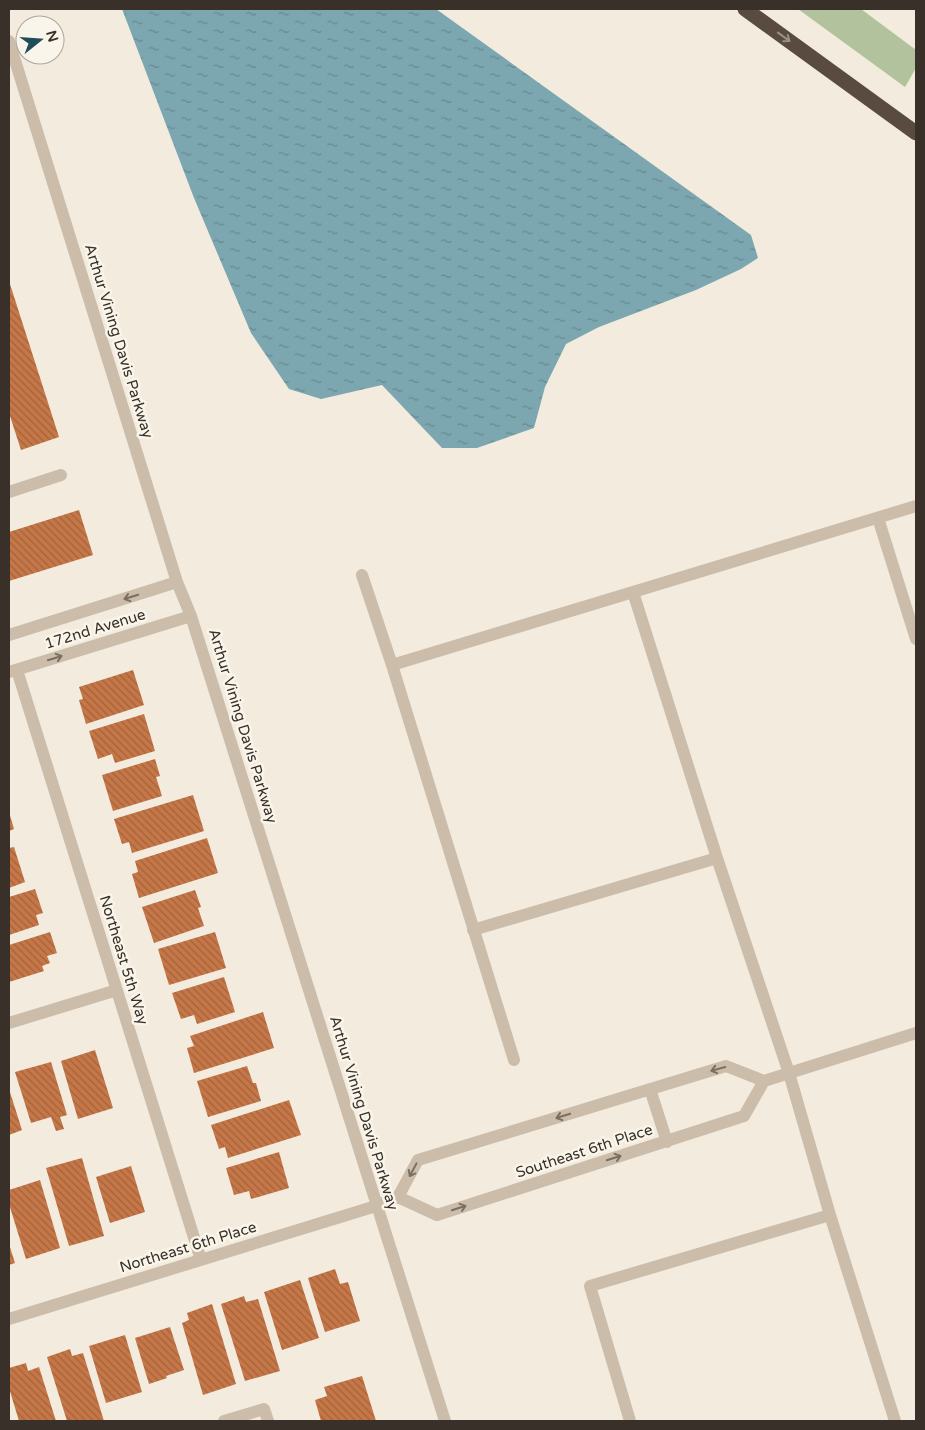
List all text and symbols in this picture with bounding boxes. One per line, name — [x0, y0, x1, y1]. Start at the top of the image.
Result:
north arrow — [15, 15, 65, 65]
text: N — [42, 28, 62, 44]
one-way arrow — [777, 32, 791, 42]
street label: Arthur Vining Davis Parkway — [81, 242, 157, 440]
one-way arrow — [123, 592, 139, 602]
street label: 172nd Avenue — [42, 605, 148, 653]
street label: Arthur Vining Davis Parkway — [205, 627, 281, 825]
one-way arrow — [47, 653, 63, 662]
street label: Northeast 5th Way — [96, 893, 152, 1027]
street label: Arthur Vining Davis Parkway — [326, 1014, 402, 1212]
one-way arrow — [711, 1065, 727, 1074]
one-way arrow — [555, 1111, 571, 1121]
street label: Southeast 6th Place — [513, 1120, 655, 1182]
one-way arrow — [606, 1153, 622, 1163]
one-way arrow — [408, 1162, 417, 1177]
one-way arrow — [451, 1202, 467, 1212]
street label: Northeast 6th Place — [117, 1218, 259, 1276]

